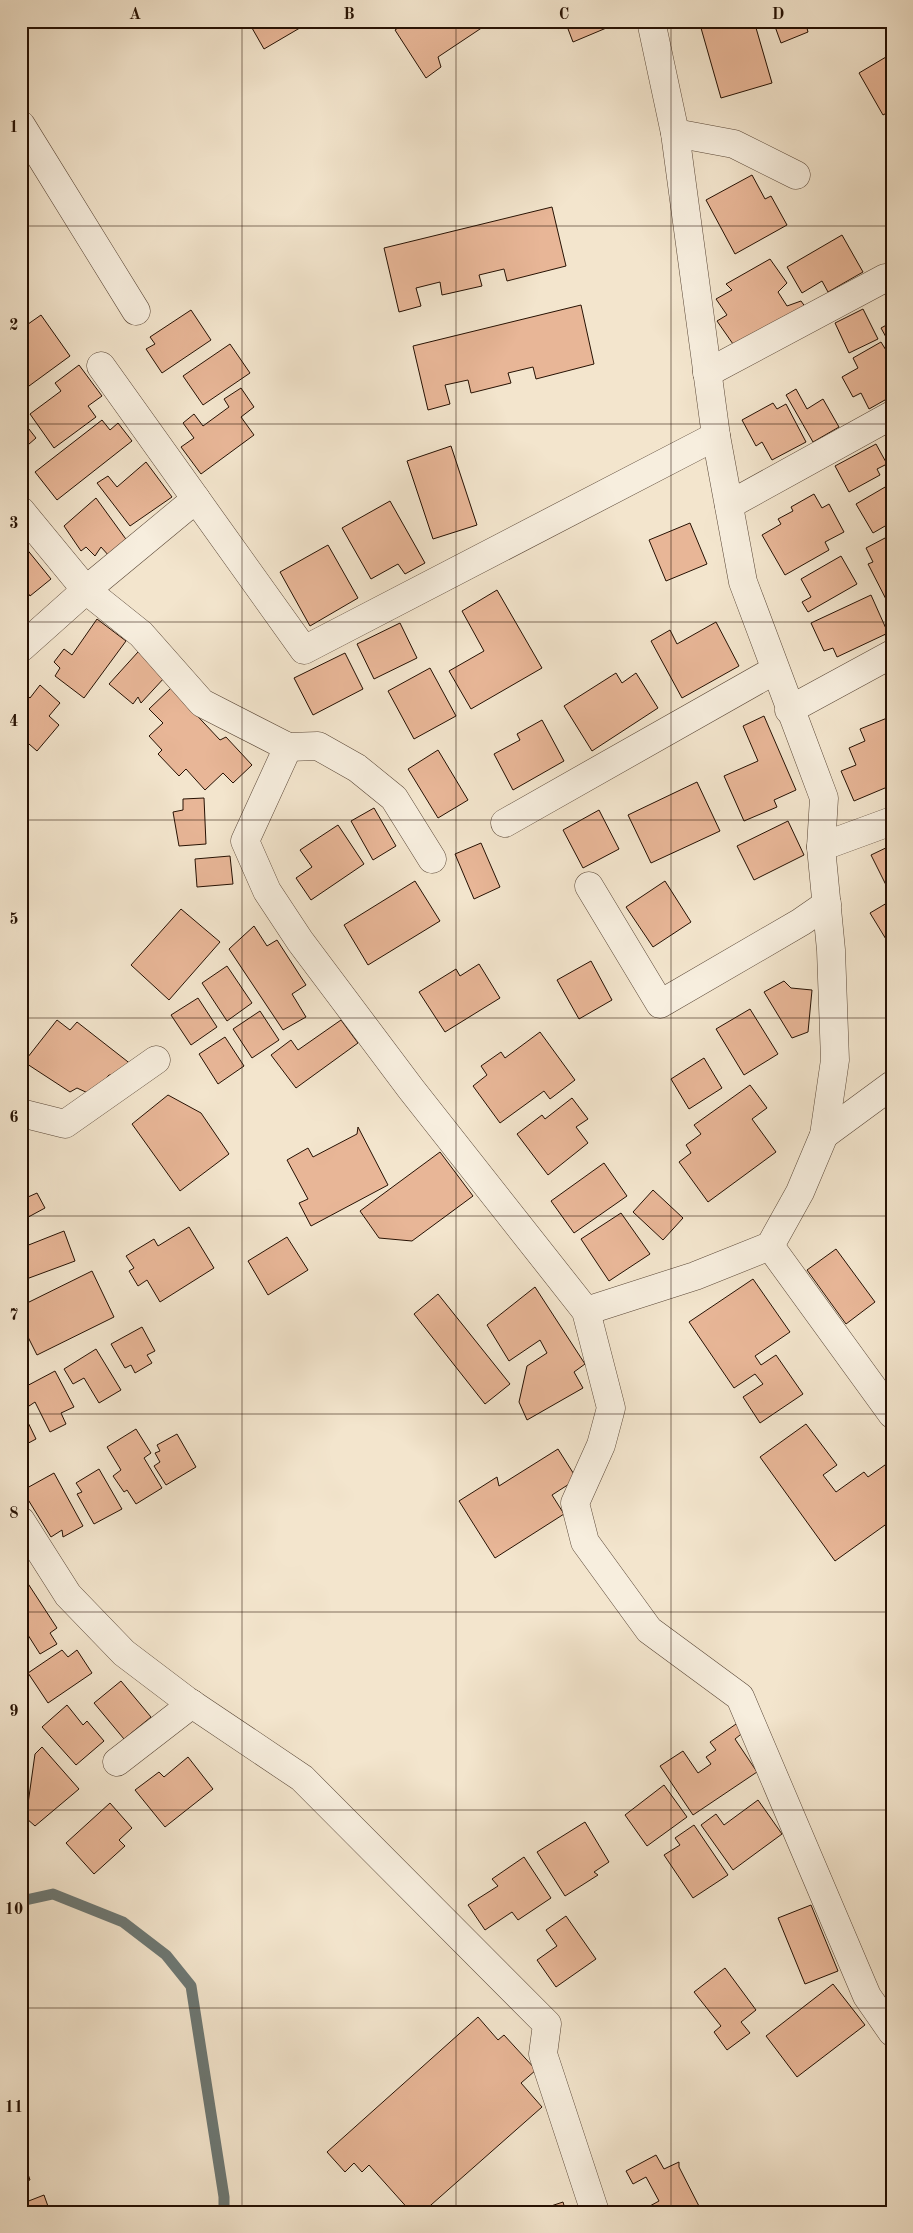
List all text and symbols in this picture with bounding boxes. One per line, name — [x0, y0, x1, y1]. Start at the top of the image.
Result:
text: A — [129, 7, 141, 23]
text: B — [343, 7, 355, 23]
text: C — [559, 7, 569, 23]
text: D — [772, 7, 784, 23]
text: 1 — [9, 120, 19, 136]
text: 2 — [9, 318, 19, 334]
text: 3 — [9, 516, 19, 532]
text: 4 — [9, 714, 19, 730]
text: 5 — [9, 912, 19, 928]
text: 6 — [9, 1110, 19, 1126]
text: 7 — [9, 1308, 19, 1324]
text: 8 — [9, 1506, 19, 1522]
text: 9 — [9, 1704, 19, 1720]
text: 10 — [5, 1902, 23, 1918]
text: 11 — [5, 2100, 23, 2116]

